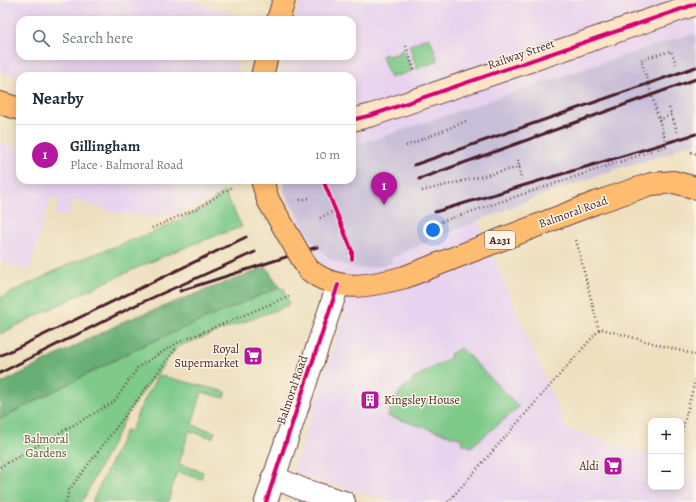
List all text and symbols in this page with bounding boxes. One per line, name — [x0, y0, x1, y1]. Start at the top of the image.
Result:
search box — [16, 16, 356, 60]
icon: search — [30, 27, 52, 49]
text: Search here — [62, 28, 133, 48]
street label: Railway Street — [485, 35, 557, 73]
text: Nearby — [32, 87, 83, 110]
text: Gillingham — [70, 136, 140, 156]
text: 1 — [43, 146, 47, 163]
text: 10 m — [315, 146, 340, 163]
text: Place · Balmoral Road — [70, 156, 183, 173]
pin: 1 — [371, 172, 397, 205]
street label: Balmoral Road — [536, 192, 610, 232]
your location — [423, 220, 443, 240]
road number: A231 — [485, 231, 515, 249]
place label: Royal Supermarket — [175, 341, 239, 371]
supermarket icon: Royal Supermarket — [242, 345, 264, 367]
street label: Balmoral Road — [273, 353, 311, 427]
building icon: Kingsley House — [359, 389, 381, 411]
place label: Kingsley House — [384, 392, 460, 408]
map controls — [648, 418, 684, 490]
button: + — [648, 418, 684, 454]
park label: Balmoral Gardens — [24, 431, 68, 461]
button: − — [648, 454, 684, 490]
supermarket icon: Aldi — [602, 455, 624, 477]
place label: Aldi — [578, 458, 599, 474]

